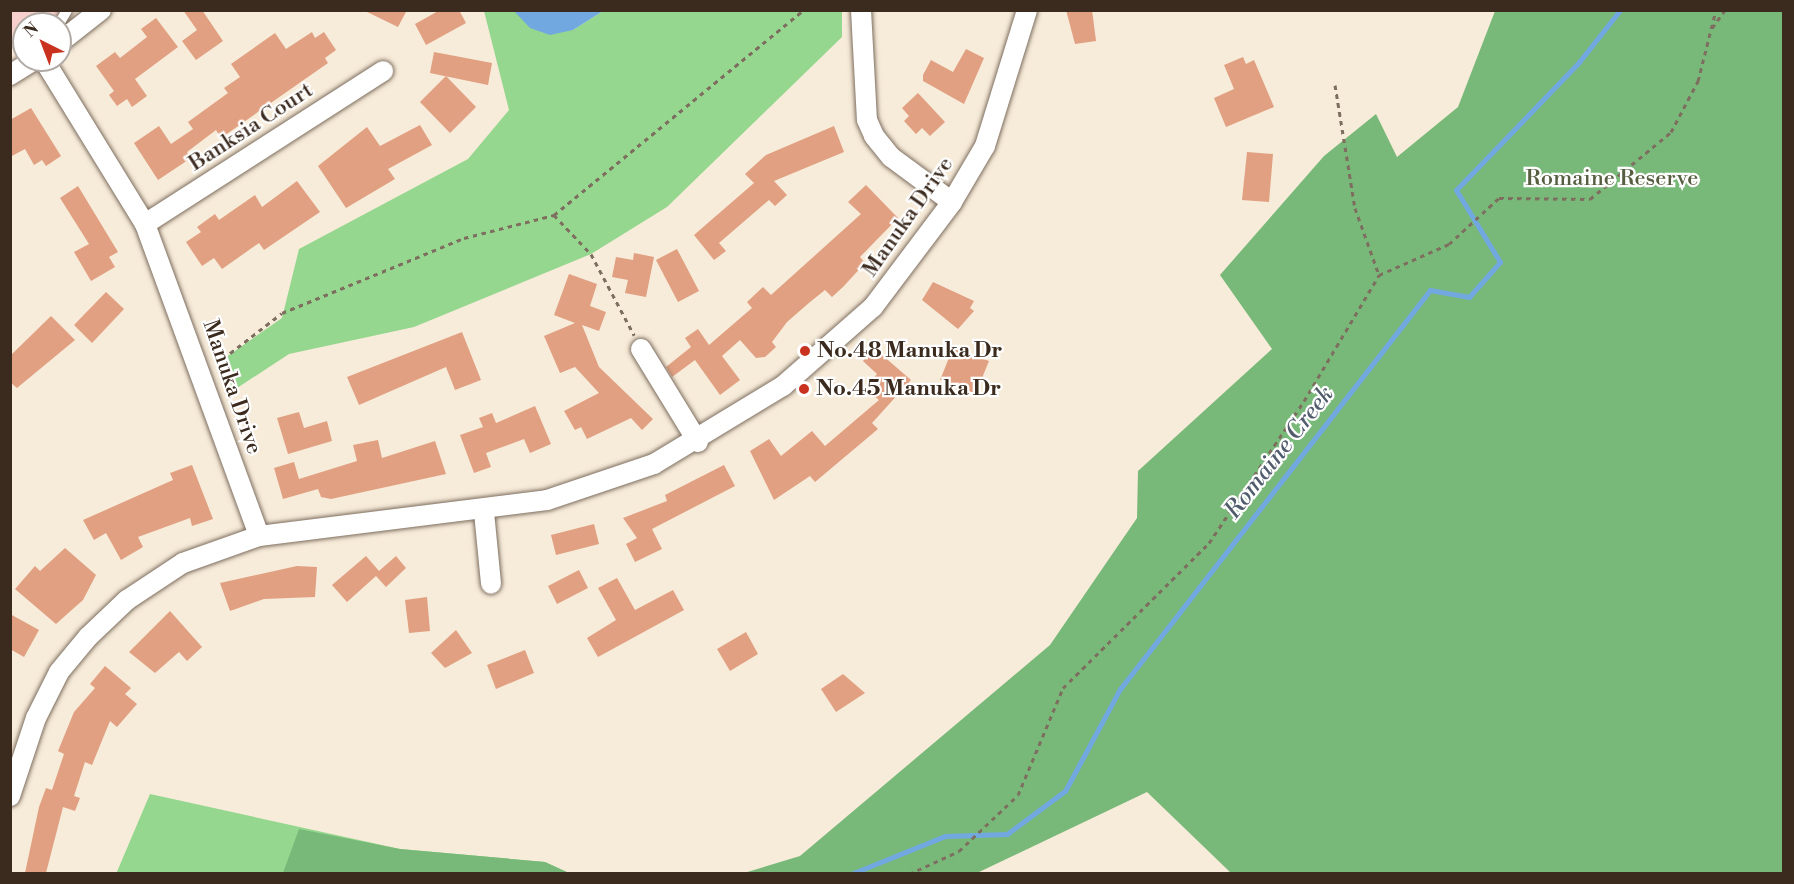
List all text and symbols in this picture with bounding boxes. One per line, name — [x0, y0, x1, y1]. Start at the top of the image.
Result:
north arrow — [12, 12, 72, 72]
text: N — [20, 18, 43, 42]
street label: Banksia Court — [184, 77, 318, 177]
street label: Manuka Drive — [857, 152, 959, 282]
park label: Romaine Reserve — [1526, 166, 1698, 192]
street label: Manuka Drive — [197, 316, 267, 458]
place label: No.48 Manuka Dr — [817, 338, 1002, 364]
marker: No.48 Manuka Dr — [798, 344, 812, 358]
place label: No.45 Manuka Dr — [816, 376, 1001, 402]
water label: Romaine Creek — [1219, 381, 1341, 525]
marker: No.45 Manuka Dr — [797, 382, 811, 396]

